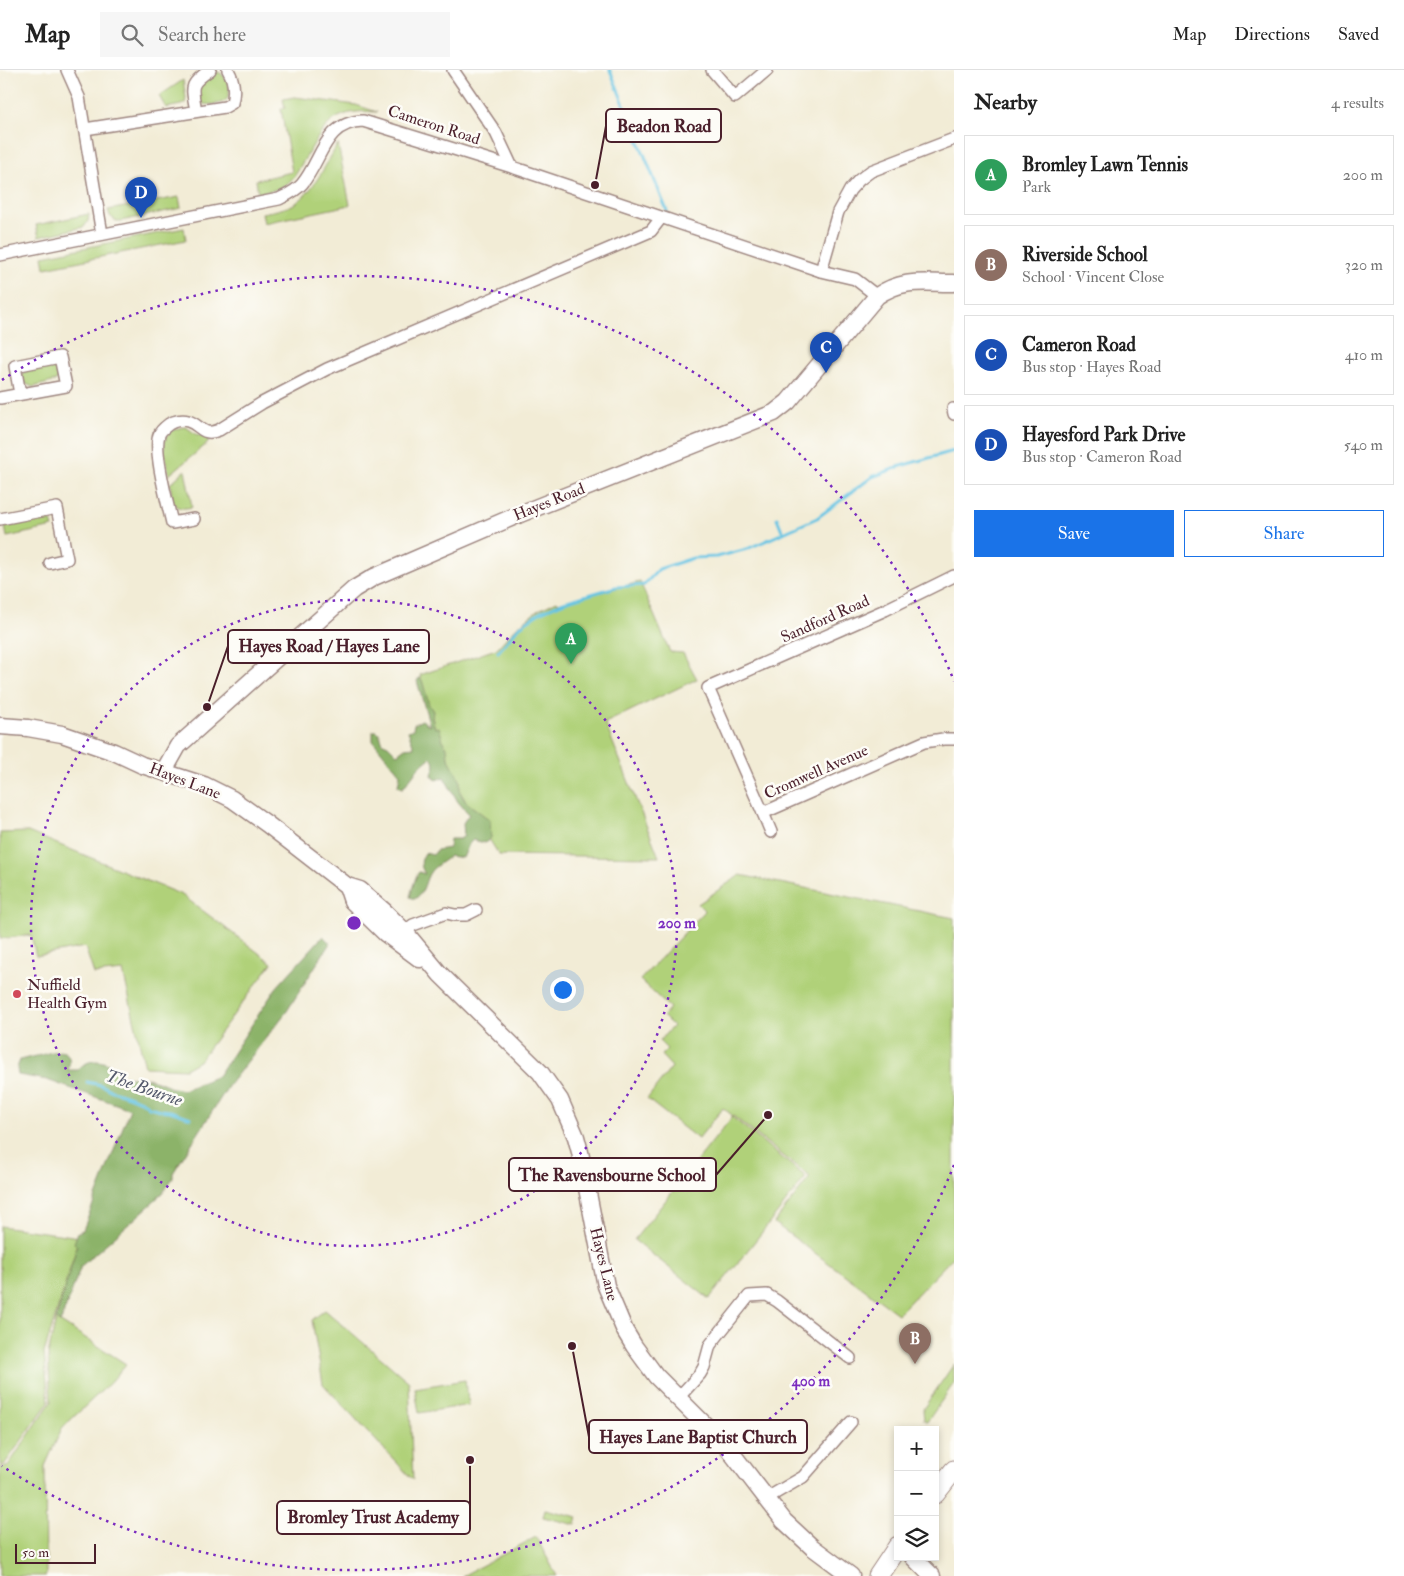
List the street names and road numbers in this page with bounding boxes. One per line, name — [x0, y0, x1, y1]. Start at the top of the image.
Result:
street label: Cameron Road — [385, 101, 483, 149]
street label: Hayes Road — [510, 479, 588, 525]
street label: Sandford Road — [778, 591, 873, 647]
street label: Cromwell Avenue — [761, 740, 871, 804]
street label: Hayes Lane — [146, 758, 224, 804]
street label: Hayes Lane — [585, 1225, 623, 1303]

